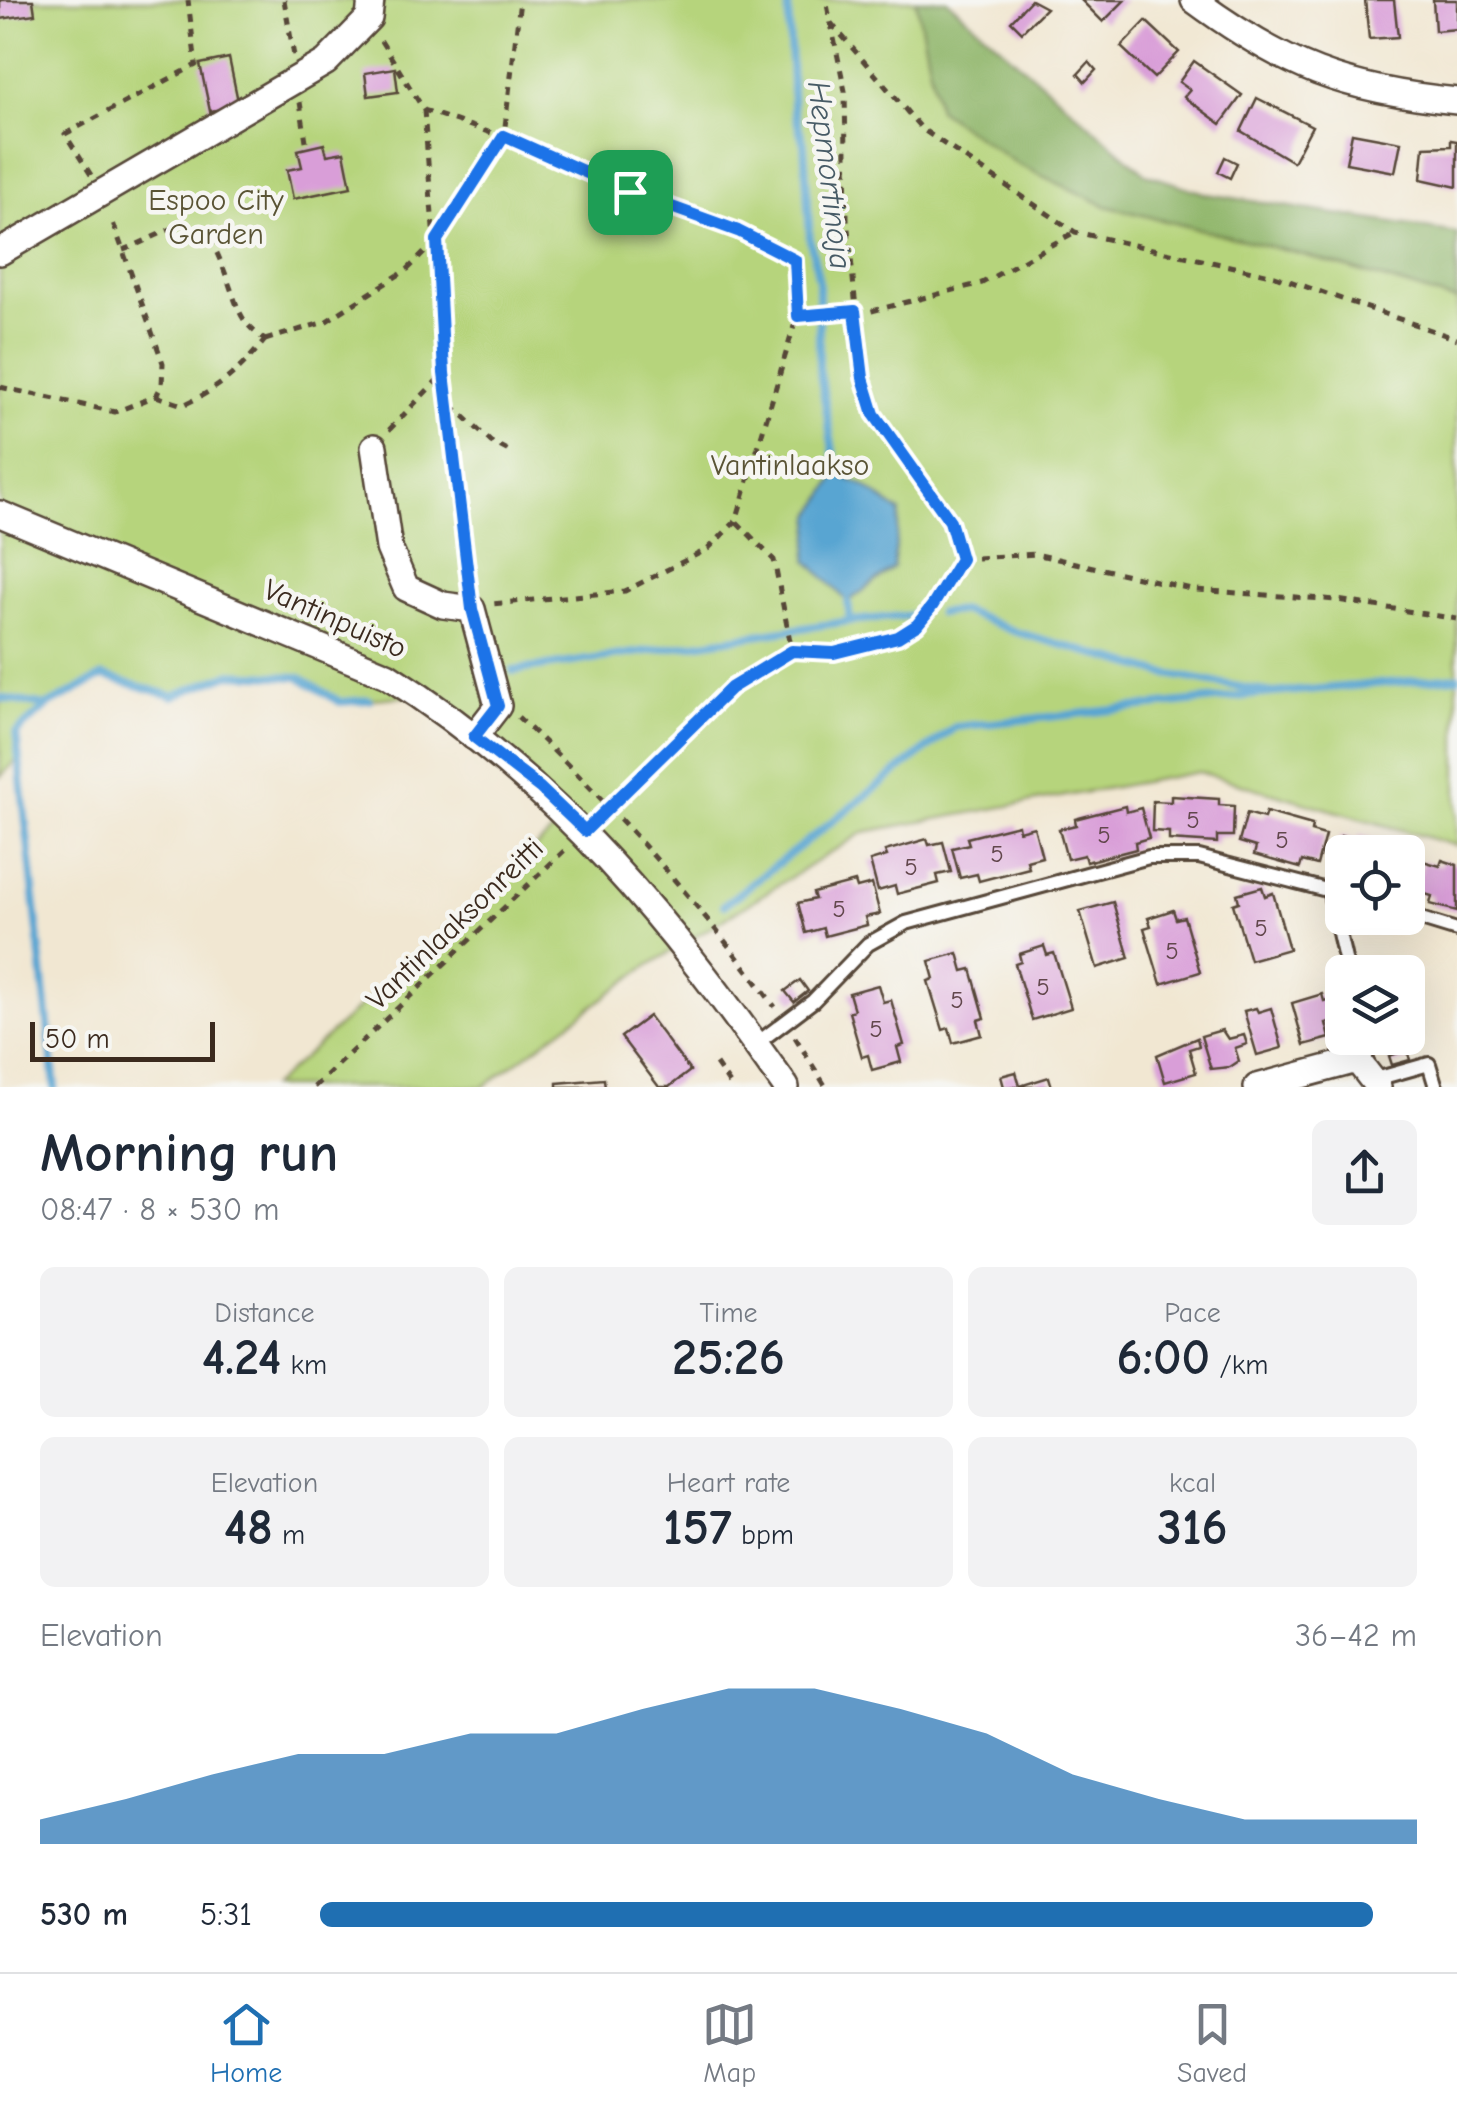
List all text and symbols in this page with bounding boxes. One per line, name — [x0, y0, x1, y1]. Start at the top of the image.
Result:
water label: Hepmortinoja — [800, 79, 860, 271]
pin — [588, 150, 673, 235]
icon: arrive — [603, 165, 658, 220]
park label: Espoo City Garden — [148, 183, 284, 252]
park label: Vantinlaakso — [711, 448, 869, 483]
street label: Vantinpuisto — [258, 572, 412, 666]
house number: 5 — [1186, 805, 1200, 834]
house number: 5 — [1097, 820, 1111, 849]
house number: 5 — [1275, 825, 1289, 854]
street label: Vantinlaaksonreitti — [359, 831, 551, 1017]
map controls — [1325, 835, 1425, 1055]
button: locate — [1325, 835, 1425, 935]
house number: 5 — [990, 839, 1004, 868]
house number: 5 — [904, 852, 918, 881]
house number: 5 — [832, 894, 846, 923]
house number: 5 — [1254, 913, 1268, 942]
house number: 5 — [1165, 936, 1179, 965]
button: layers — [1325, 955, 1425, 1055]
house number: 5 — [1036, 972, 1050, 1001]
house number: 5 — [950, 985, 964, 1014]
house number: 5 — [869, 1014, 883, 1043]
scale bar — [30, 1017, 215, 1062]
text: 50 m — [45, 1023, 110, 1055]
button: share — [1312, 1120, 1417, 1225]
text: Morning run — [40, 1121, 338, 1185]
text: 08:47 · 8 × 530 m — [40, 1191, 279, 1228]
text: Distance — [214, 1297, 315, 1329]
text: Time — [699, 1297, 758, 1329]
text: Pace — [1164, 1297, 1221, 1329]
text: 4.24 — [202, 1329, 281, 1387]
text: 25:26 — [672, 1329, 785, 1387]
text: 6:00 — [1117, 1329, 1210, 1387]
text: km — [281, 1349, 327, 1381]
text: /km — [1210, 1349, 1268, 1381]
text: Elevation — [211, 1467, 318, 1499]
text: Heart rate — [667, 1467, 790, 1499]
text: kcal — [1169, 1467, 1216, 1499]
text: 48 — [224, 1499, 273, 1557]
text: 157 — [663, 1499, 732, 1557]
text: 316 — [1157, 1499, 1228, 1557]
text: m — [273, 1519, 305, 1551]
text: bpm — [732, 1519, 794, 1551]
text: Elevation — [40, 1617, 163, 1654]
text: 36–42 m — [1295, 1617, 1417, 1654]
text: 530 m — [40, 1896, 128, 1933]
text: 5:31 — [200, 1896, 252, 1933]
tab: Home — [210, 1997, 282, 2089]
tab: Map — [702, 1997, 757, 2089]
tab: Saved — [1177, 1997, 1247, 2089]

